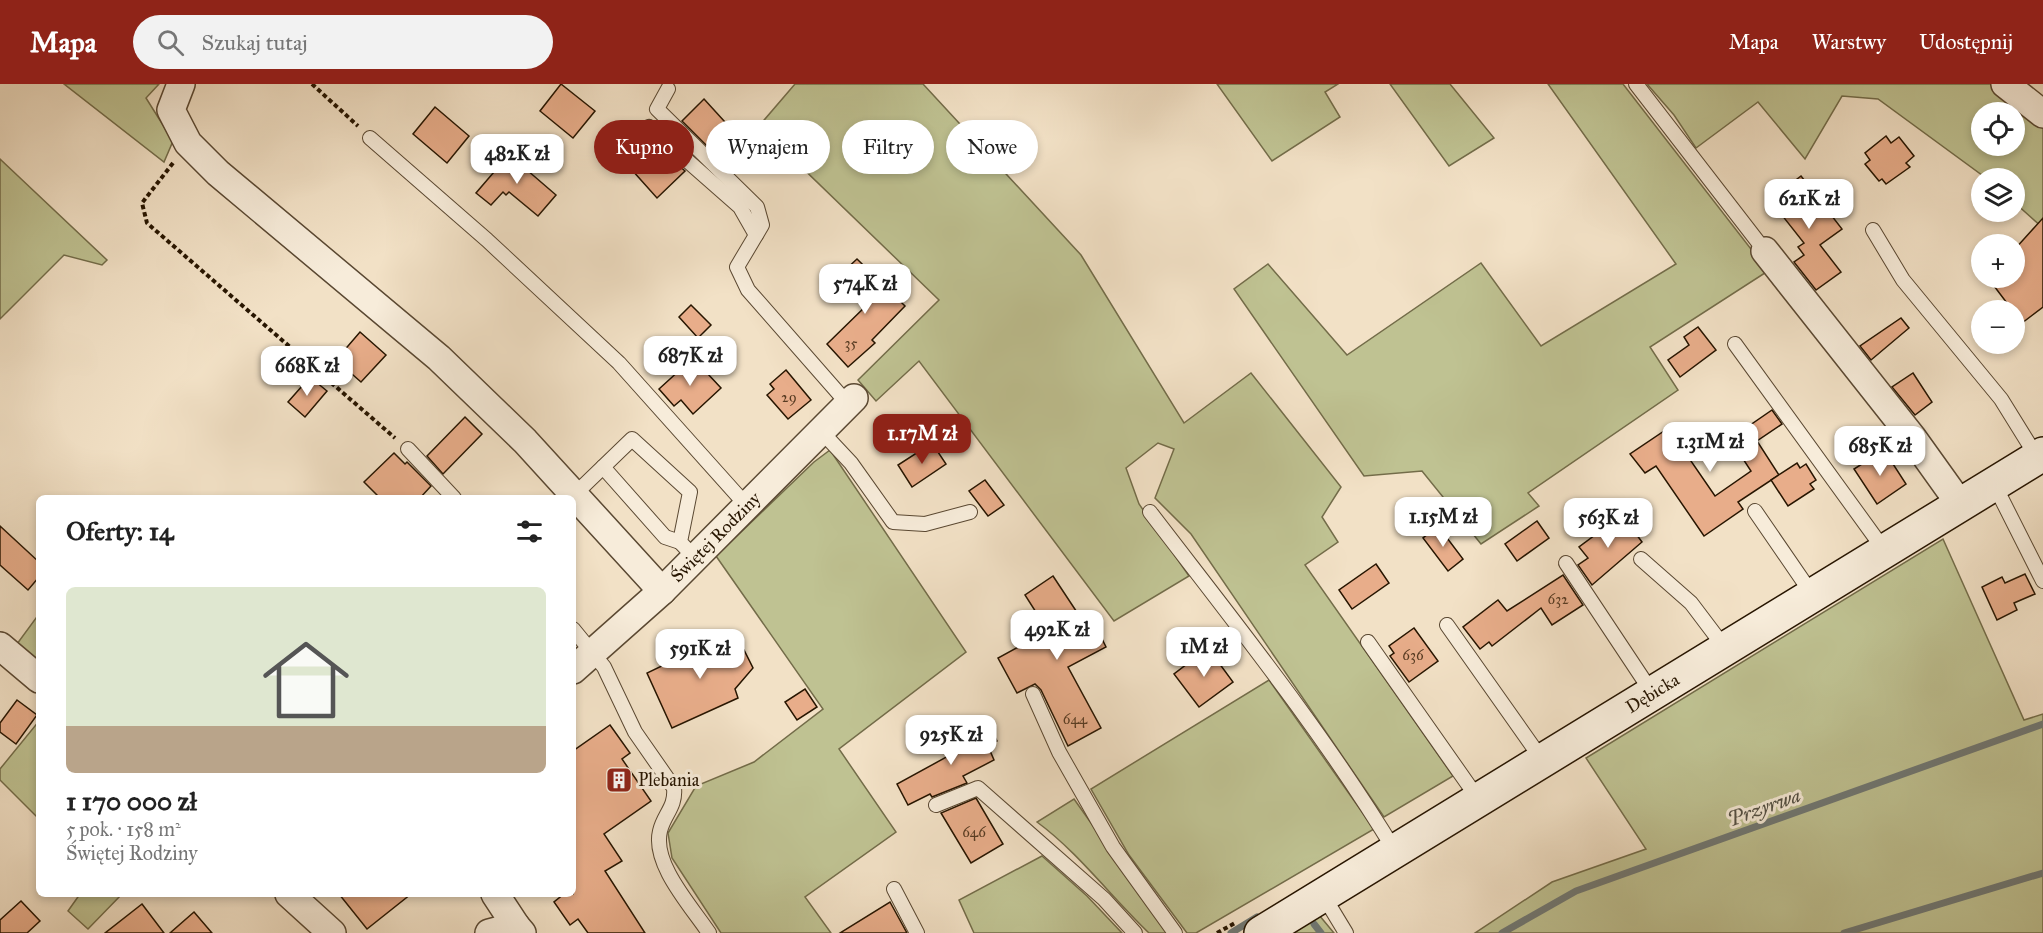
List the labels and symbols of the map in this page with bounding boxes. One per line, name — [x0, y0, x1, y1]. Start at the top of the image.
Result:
pin: 482K zł — [462, 134, 572, 185]
pin: 621K zł — [1754, 179, 1864, 230]
pin: 574K zł — [810, 264, 920, 315]
house number: 35 — [845, 334, 858, 352]
pin: 687K zł — [635, 336, 745, 387]
pin: 668K zł — [252, 346, 362, 397]
house number: 29 — [781, 388, 797, 406]
pin: 1.17M zł — [860, 414, 984, 465]
pin: 1.31M zł — [1648, 422, 1772, 473]
pin: 685K zł — [1825, 426, 1935, 477]
street label: Świętej Rodziny — [665, 487, 766, 587]
pin: 1.15M zł — [1381, 497, 1505, 548]
pin: 563K zł — [1553, 498, 1663, 549]
house number: 632 — [1547, 590, 1569, 608]
pin: 492K zł — [1002, 610, 1112, 661]
pin: 1M zł — [1162, 627, 1246, 678]
pin: 591K zł — [645, 629, 755, 680]
house number: 636 — [1402, 646, 1425, 664]
street label: Dębicka — [1622, 668, 1684, 718]
house number: 644 — [1063, 710, 1088, 728]
pin: 925K zł — [896, 715, 1006, 766]
building icon: Plebania — [604, 765, 634, 795]
place label: Plebania — [638, 769, 700, 791]
water label: Przyrwa — [1724, 783, 1804, 831]
house number: 646 — [962, 823, 987, 841]

